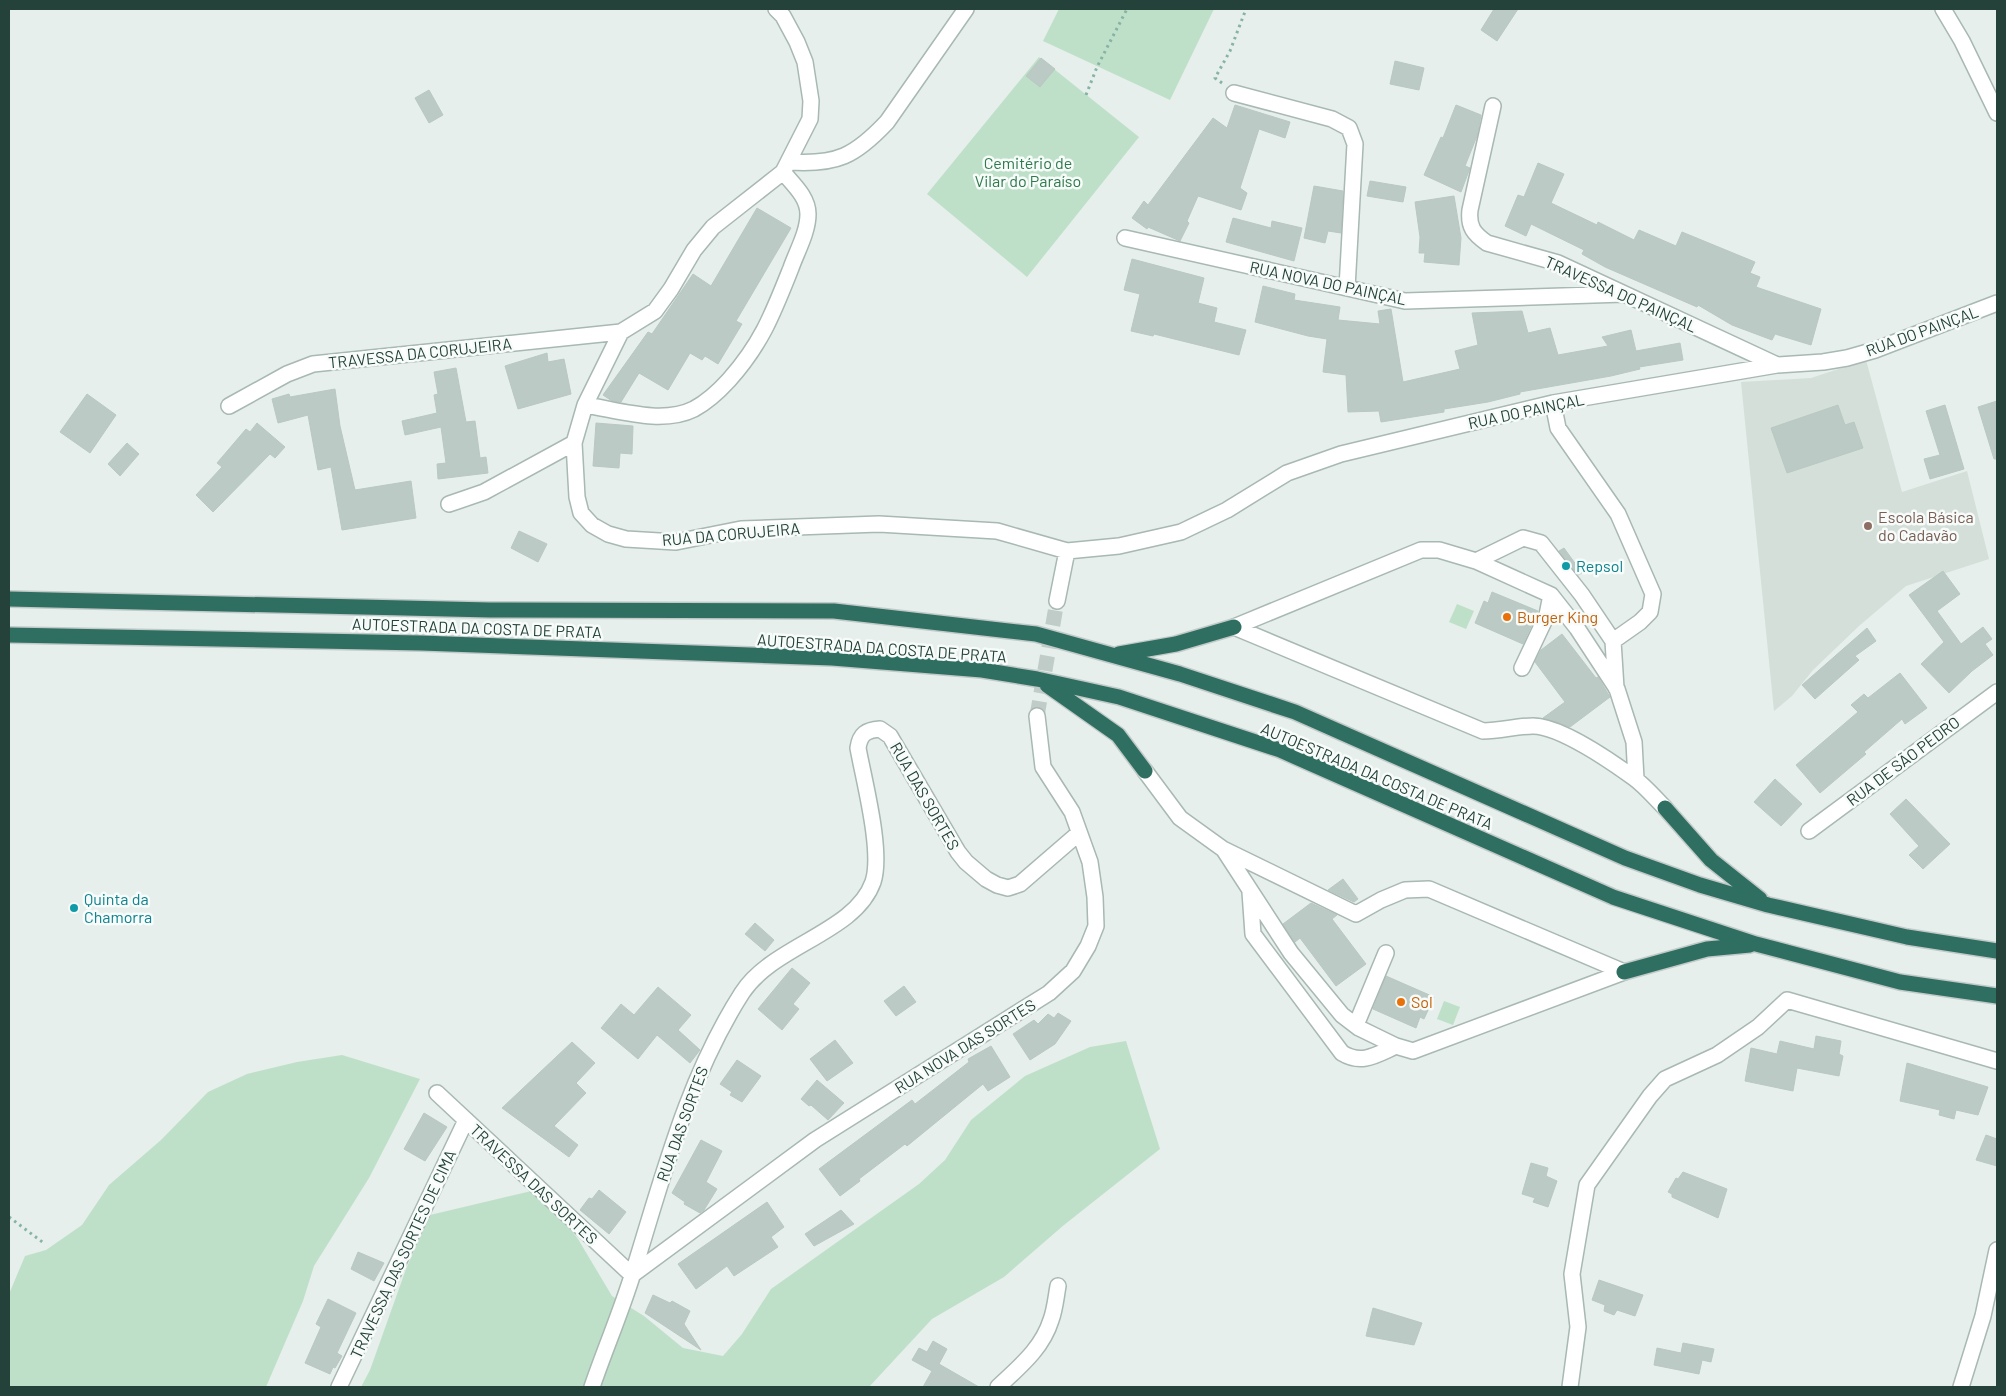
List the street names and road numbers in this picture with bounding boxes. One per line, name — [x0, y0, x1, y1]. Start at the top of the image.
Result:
street label: TRAVESSA DO PAINÇAL — [1542, 251, 1700, 336]
street label: RUA NOVA DO PAINÇAL — [1248, 257, 1408, 308]
street label: RUA DO PAINÇAL — [1863, 301, 1981, 360]
street label: TRAVESSA DA CORUJEIRA — [327, 333, 513, 372]
street label: RUA DO PAINÇAL — [1466, 389, 1586, 432]
street label: RUA DA CORUJEIRA — [661, 518, 801, 549]
street label: AUTOESTRADA DA COSTA DE PRATA — [352, 614, 603, 641]
street label: AUTOESTRADA DA COSTA DE PRATA — [757, 629, 1008, 666]
street label: RUA DE SÃO PEDRO — [1842, 712, 1963, 809]
street label: AUTOESTRADA DA COSTA DE PRATA — [1258, 718, 1496, 833]
street label: RUA DAS SORTES — [887, 738, 964, 853]
street label: RUA NOVA DAS SORTES — [891, 994, 1039, 1097]
street label: RUA DAS SORTES — [652, 1064, 711, 1184]
street label: TRAVESSA DAS SORTES — [467, 1120, 602, 1248]
street label: TRAVESSA DAS SORTES DE CIMA — [346, 1146, 460, 1361]

